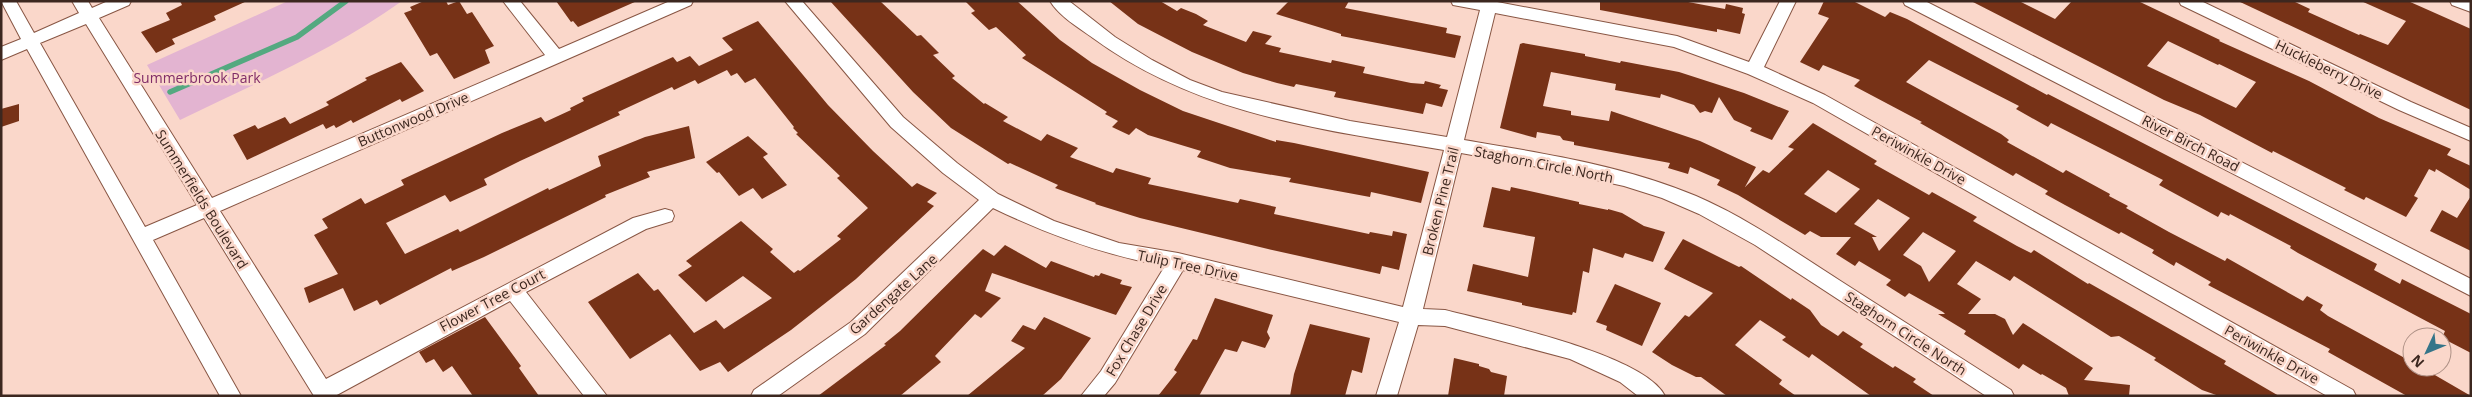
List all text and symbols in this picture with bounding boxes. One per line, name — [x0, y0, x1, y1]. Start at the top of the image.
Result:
street label: Huckleberry Drive — [2272, 35, 2386, 103]
park label: Summerbrook Park — [133, 68, 261, 87]
street label: Buttonwood Drive — [355, 87, 472, 151]
street label: River Birch Road — [2139, 110, 2243, 176]
street label: Periwinkle Drive — [1868, 121, 1970, 189]
street label: Summerfields Boulevard — [151, 126, 253, 272]
street label: Staghorn Circle North — [1473, 141, 1615, 187]
street label: Broken Pine Trail — [1417, 145, 1463, 257]
street label: Tulip Tree Drive — [1136, 245, 1240, 285]
street label: Gardengate Lane — [845, 249, 941, 339]
street label: Flower Tree Court — [436, 264, 548, 336]
street label: Fox Chase Drive — [1101, 280, 1171, 380]
street label: Staghorn Circle North — [1842, 287, 1970, 379]
street label: Periwinkle Drive — [2221, 320, 2323, 388]
north arrow — [2402, 327, 2452, 377]
text: N — [2406, 351, 2428, 372]

